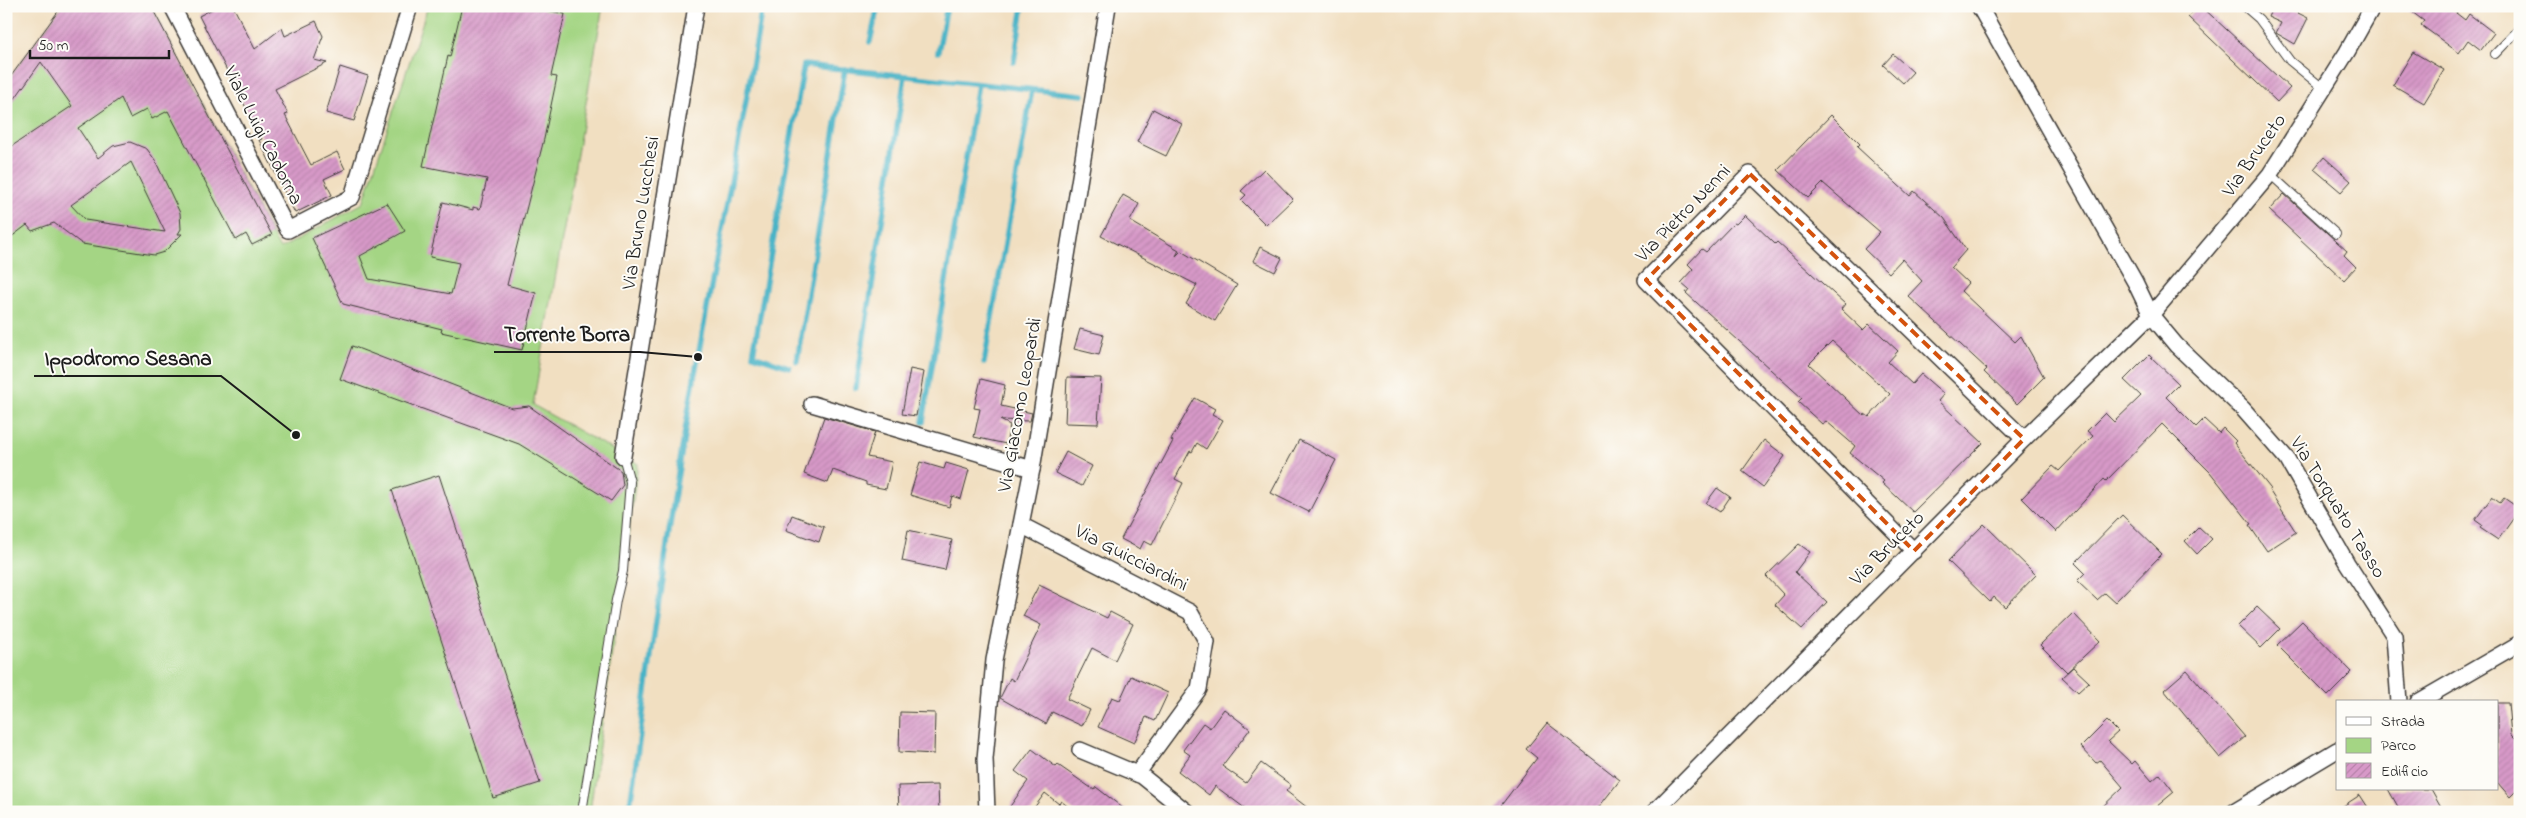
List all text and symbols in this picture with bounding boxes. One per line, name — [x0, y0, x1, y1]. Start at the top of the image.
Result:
scale bar — [30, 28, 169, 60]
text: 50 m — [38, 35, 69, 57]
street label: Viale Luigi Cadorna — [213, 61, 310, 211]
street label: Via Bruceto — [2215, 108, 2294, 204]
street label: Via Bruno Lucchesi — [615, 134, 668, 293]
street label: Via Pietro Nenni — [1629, 158, 1738, 270]
callout: Torrente Borra — [494, 316, 640, 352]
street label: Via Giacomo Leopardi — [991, 316, 1051, 495]
text: Torrente Borra — [504, 321, 630, 351]
callout: Ippodromo Sesana — [34, 340, 221, 376]
text: Ippodromo Sesana — [44, 345, 212, 375]
street label: Via Torquato Tasso — [2281, 430, 2392, 585]
street label: Via Bruceto — [1843, 505, 1932, 594]
street label: Via Guicciardini — [1068, 517, 1193, 600]
legend — [2336, 700, 2498, 790]
text: Strada — [2381, 711, 2425, 733]
text: Parco — [2381, 735, 2416, 757]
text: Edificio — [2381, 761, 2428, 783]

